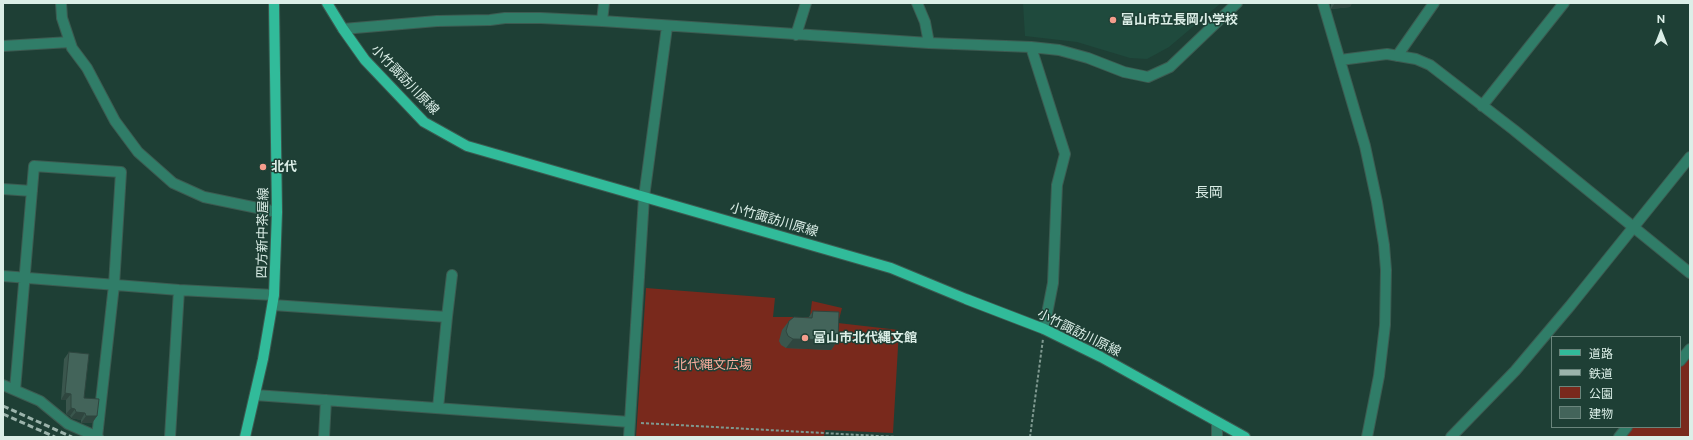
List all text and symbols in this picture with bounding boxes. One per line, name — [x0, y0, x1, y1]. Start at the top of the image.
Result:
place label: 富山市立長岡小学校 — [1121, 12, 1238, 28]
north arrow — [1641, 12, 1681, 52]
text: N — [1657, 13, 1665, 26]
marker: 富山市立長岡小学校 — [1108, 15, 1118, 25]
street label: 小竹諏訪川原線 — [368, 42, 442, 118]
place label: 北代 — [271, 159, 297, 175]
marker: 北代 — [258, 162, 268, 172]
district label: 長岡 — [1195, 185, 1223, 201]
street label: 四方新中茶屋線 — [254, 187, 272, 279]
street label: 小竹諏訪川原線 — [728, 200, 820, 240]
street label: 小竹諏訪川原線 — [1035, 306, 1123, 360]
place label: 富山市北代縄文館 — [813, 330, 917, 346]
marker: 富山市北代縄文館 — [800, 333, 810, 343]
legend — [1551, 336, 1681, 428]
text: 道路 — [1589, 347, 1613, 361]
park label: 北代縄文広場 — [674, 357, 752, 373]
text: 鉄道 — [1589, 367, 1613, 381]
text: 公園 — [1589, 387, 1613, 401]
text: 建物 — [1589, 407, 1613, 421]

